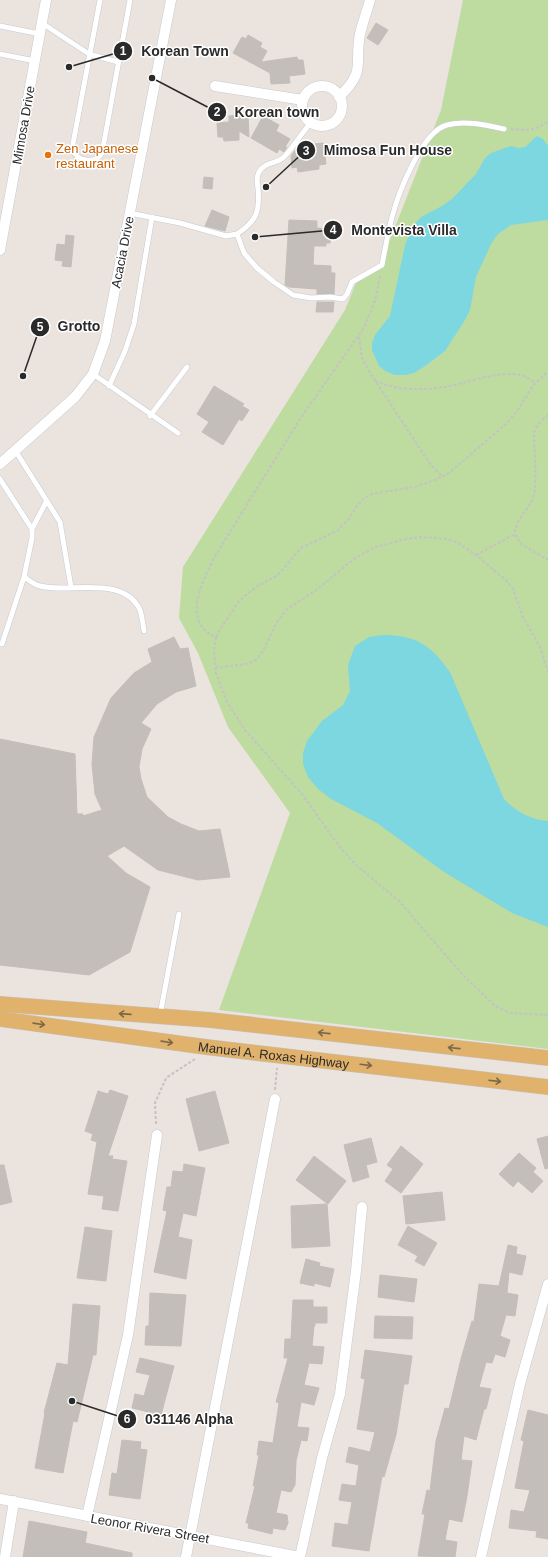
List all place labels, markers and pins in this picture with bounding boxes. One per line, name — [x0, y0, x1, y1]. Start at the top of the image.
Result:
callout: Korean Town — [113, 38, 237, 64]
callout: Korean town — [207, 99, 328, 125]
callout: Mimosa Fun House — [296, 137, 460, 163]
place label: Zen Japanese restaurant — [56, 141, 138, 171]
marker: Zen Japanese restaurant — [43, 150, 53, 160]
callout: Montevista Villa — [323, 217, 464, 243]
callout: Grotto — [30, 314, 109, 340]
callout: 031146 Alpha — [117, 1406, 241, 1432]

